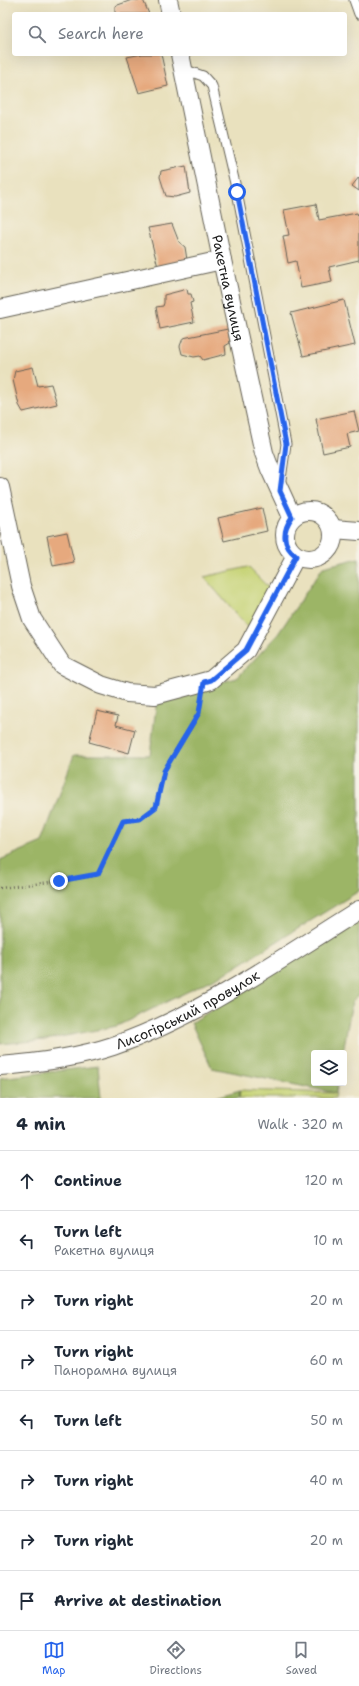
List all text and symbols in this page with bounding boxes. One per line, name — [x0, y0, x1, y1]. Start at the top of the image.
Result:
search box — [12, 12, 347, 56]
icon: search — [26, 23, 48, 45]
text: Search here — [58, 24, 144, 44]
route start — [228, 183, 246, 201]
street label: Ракетна вулиця — [208, 233, 248, 343]
route end — [50, 872, 68, 890]
street label: Лисогірський провулок — [113, 966, 263, 1053]
map controls — [311, 1050, 347, 1086]
button: layers — [311, 1050, 347, 1086]
text: 4 min — [16, 1113, 66, 1135]
text: Walk · 320 m — [257, 1116, 343, 1133]
icon: ahead — [16, 1170, 38, 1192]
text: Continue — [54, 1171, 122, 1191]
text: 120 m — [305, 1172, 343, 1189]
text: Turn left — [54, 1222, 122, 1242]
icon: left — [16, 1230, 38, 1252]
text: 10 m — [313, 1232, 343, 1249]
text: Ракетна вулиця — [54, 1242, 155, 1259]
icon: right — [16, 1290, 38, 1312]
text: Turn right — [54, 1291, 134, 1311]
text: 20 m — [310, 1292, 343, 1309]
text: Turn right — [54, 1342, 134, 1362]
icon: right — [16, 1350, 38, 1372]
text: 60 m — [310, 1352, 343, 1369]
text: Панорамна вулиця — [54, 1362, 177, 1379]
icon: left — [16, 1410, 38, 1432]
text: Turn left — [54, 1411, 122, 1431]
text: 50 m — [310, 1412, 343, 1429]
icon: right — [16, 1470, 38, 1492]
text: Turn right — [54, 1471, 134, 1491]
text: 40 m — [309, 1472, 343, 1489]
icon: right — [16, 1530, 38, 1552]
text: Turn right — [54, 1531, 134, 1551]
text: 20 m — [310, 1532, 343, 1549]
icon: arrive — [16, 1590, 38, 1612]
text: Arrive at destination — [54, 1591, 222, 1611]
tab: Map — [42, 1639, 66, 1678]
tab: Directions — [149, 1639, 202, 1678]
tab: Saved — [286, 1639, 317, 1678]

